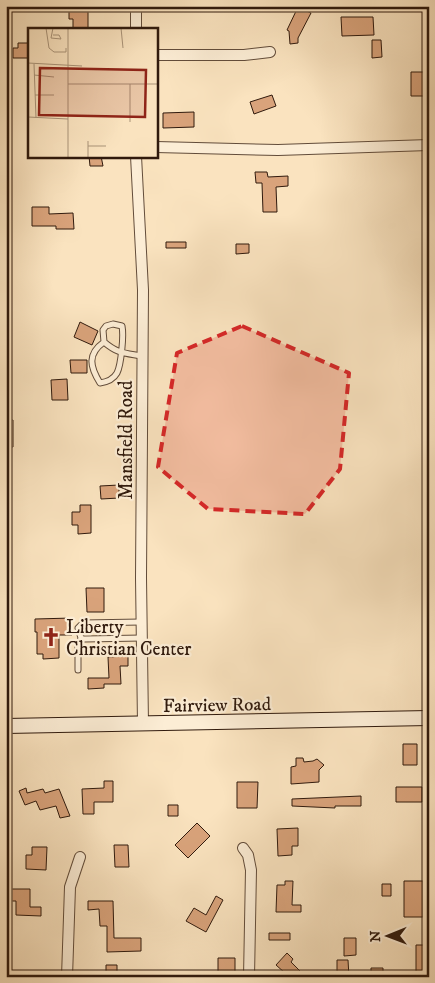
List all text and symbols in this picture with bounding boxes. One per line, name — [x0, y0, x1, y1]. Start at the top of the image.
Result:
inset map — [28, 28, 158, 158]
street label: Mansfield Road — [115, 380, 138, 499]
place label: Liberty Christian Center — [66, 616, 191, 661]
church icon: Liberty Christian Center — [40, 626, 62, 648]
street label: Fairview Road — [163, 693, 272, 718]
north arrow — [362, 910, 412, 960]
text: N — [367, 930, 385, 942]

